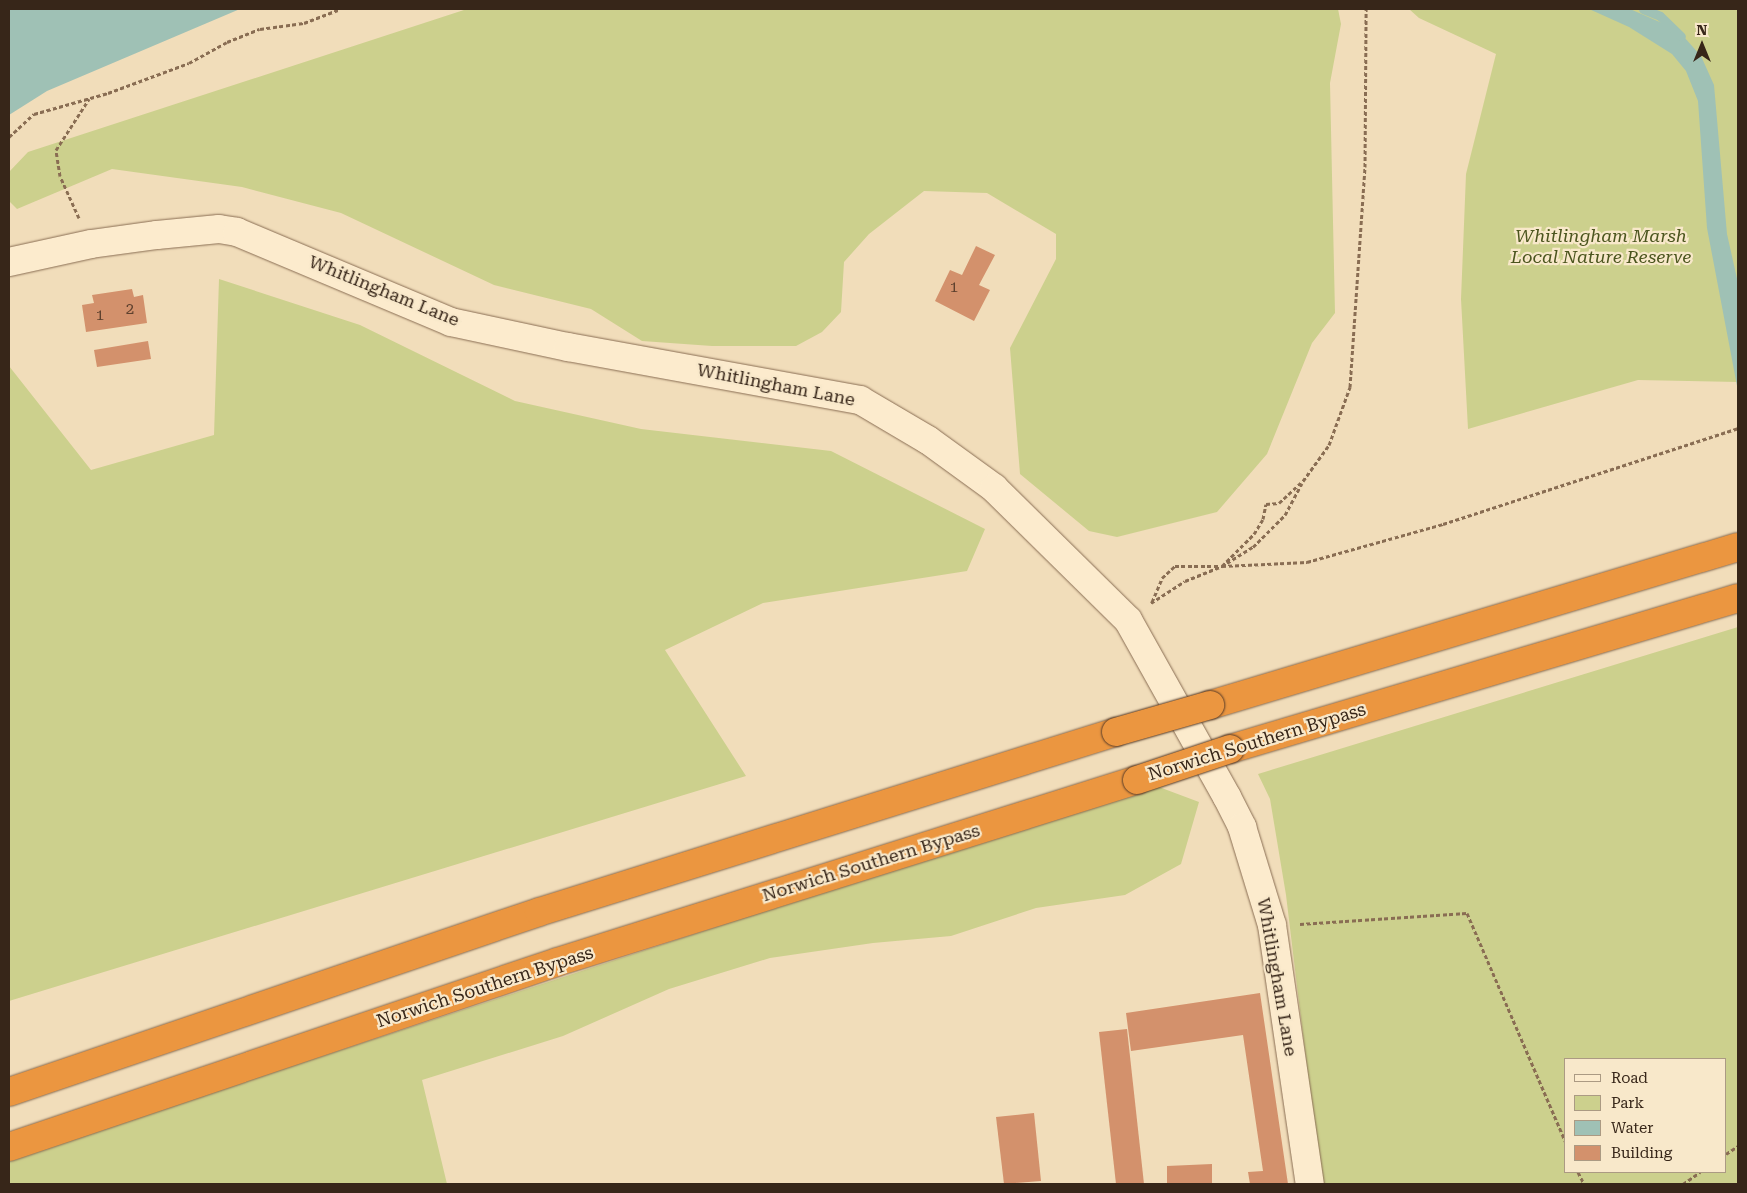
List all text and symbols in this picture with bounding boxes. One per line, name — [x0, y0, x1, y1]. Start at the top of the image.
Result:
north arrow — [1677, 20, 1727, 70]
text: N — [1697, 22, 1707, 38]
park label: Whitlingham Marsh Local Nature Reserve — [1511, 226, 1691, 268]
street label: Whitlingham Lane — [305, 251, 463, 331]
house number: 1 — [950, 279, 958, 297]
house number: 2 — [126, 301, 134, 319]
house number: 1 — [96, 307, 104, 325]
street label: Whitlingham Lane — [695, 359, 857, 411]
street label: Norwich Southern Bypass — [1146, 699, 1368, 785]
street label: Norwich Southern Bypass — [760, 820, 982, 906]
street label: Whitlingham Lane — [1252, 896, 1302, 1058]
street label: Norwich Southern Bypass — [374, 942, 596, 1032]
legend — [1564, 1058, 1727, 1173]
text: Road — [1611, 1069, 1648, 1087]
text: Park — [1611, 1094, 1644, 1112]
text: Water — [1611, 1119, 1653, 1137]
text: Building — [1611, 1144, 1672, 1162]

